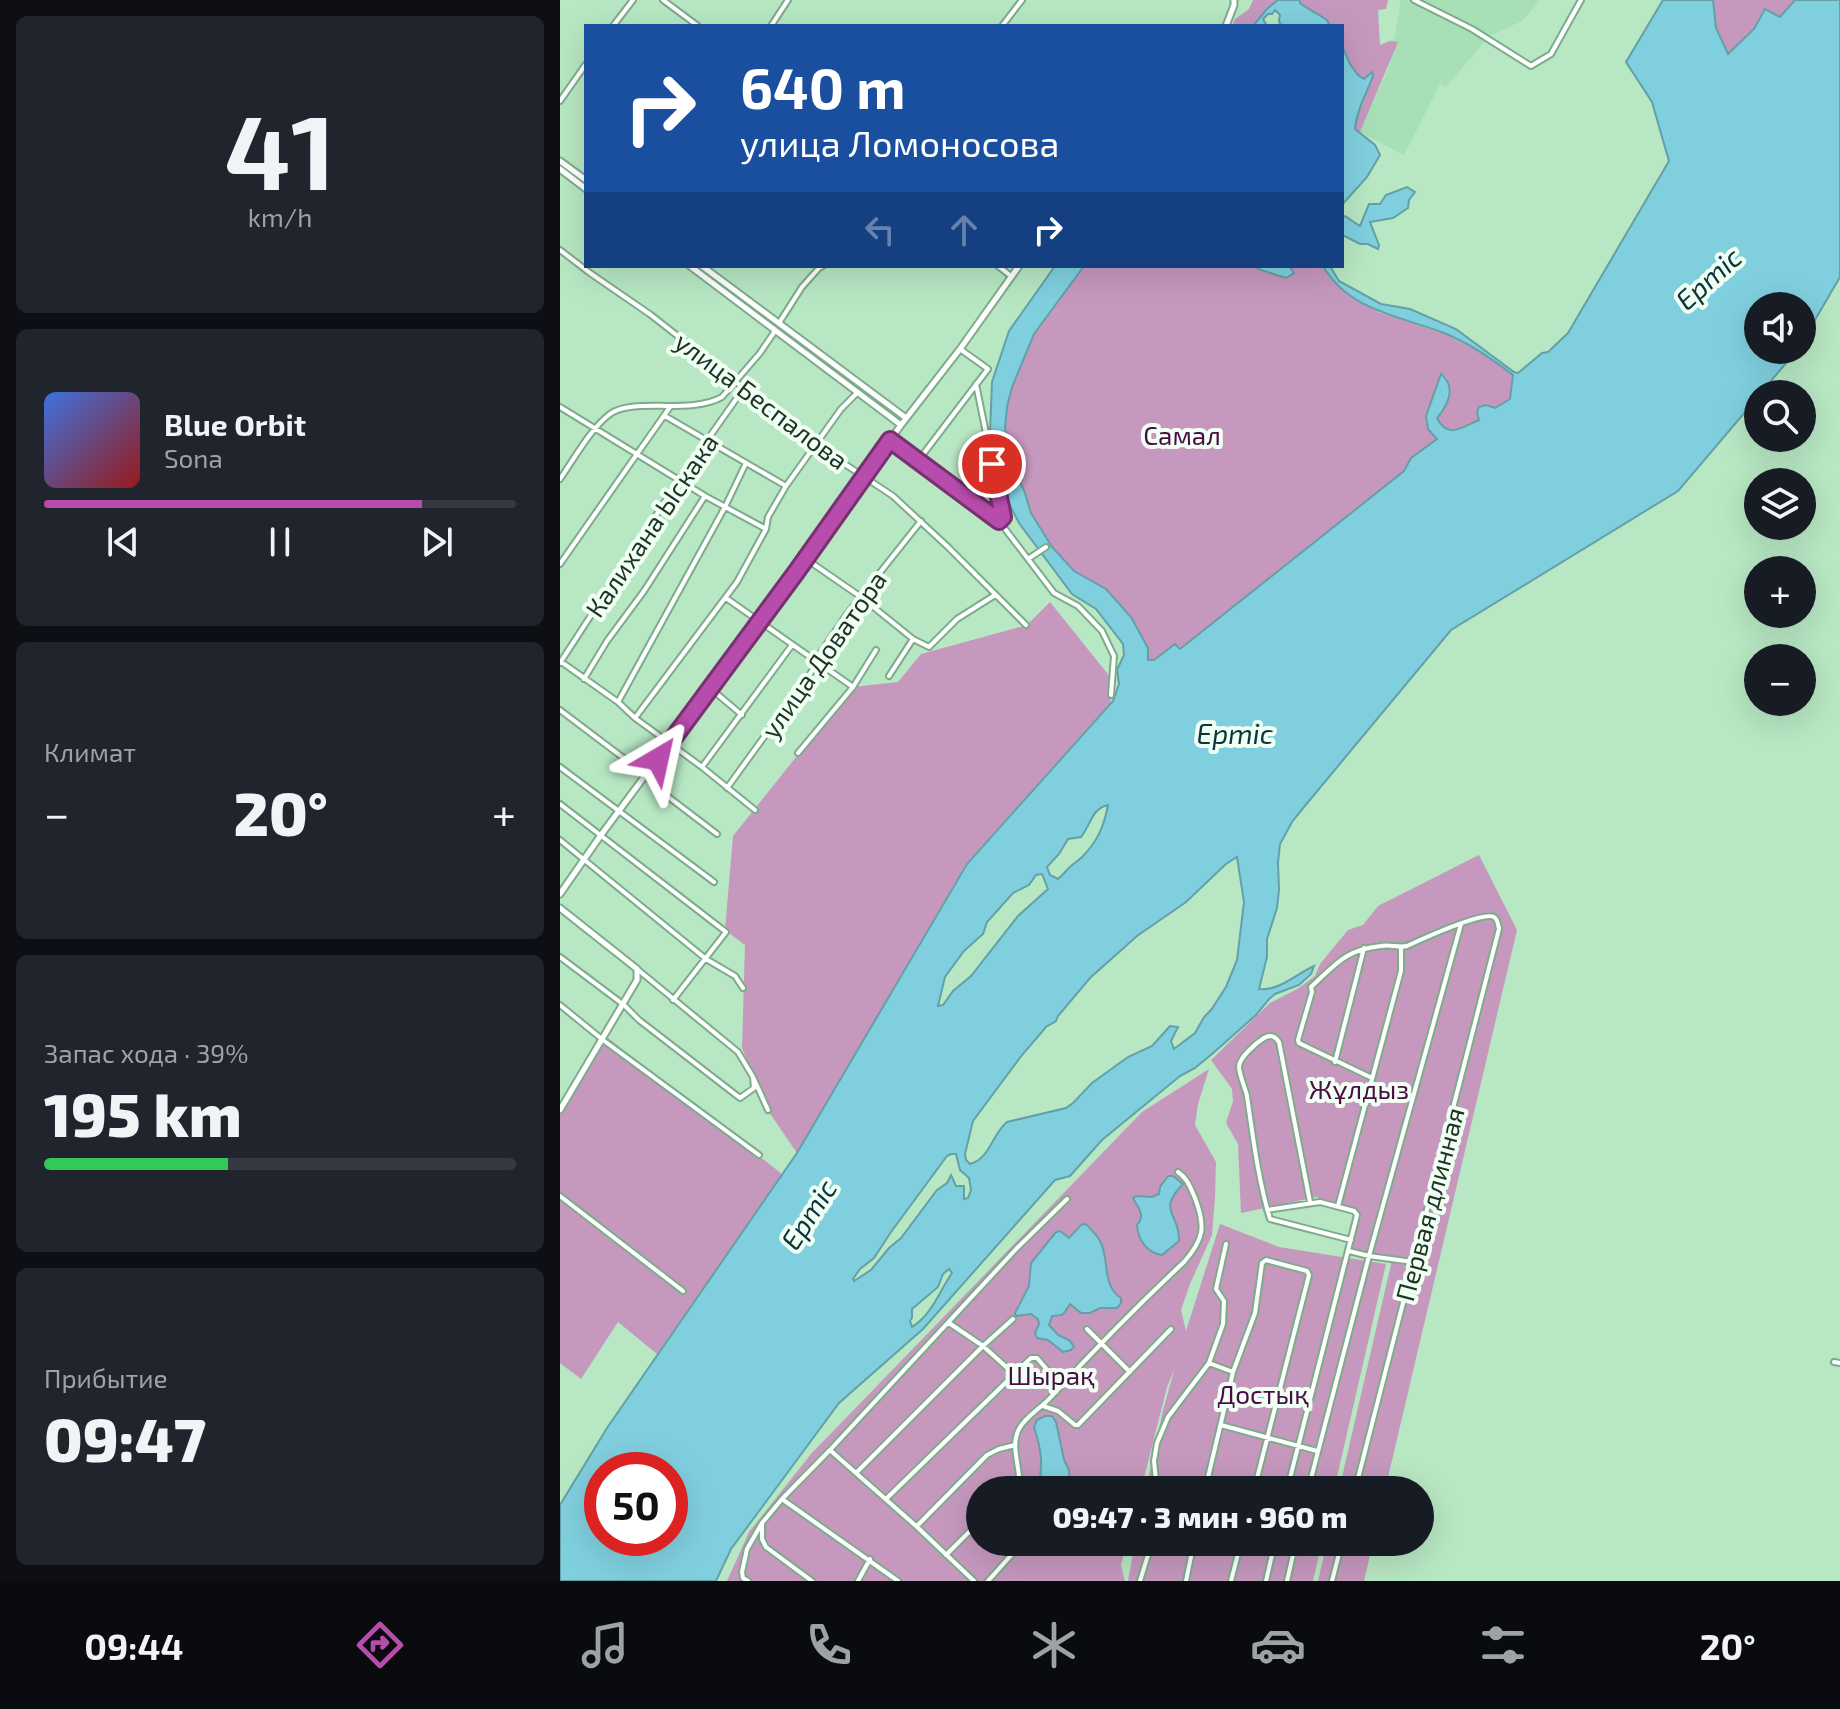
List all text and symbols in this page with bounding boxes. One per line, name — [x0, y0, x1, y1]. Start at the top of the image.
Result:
text: 640 m — [740, 53, 905, 120]
icon: right — [608, 56, 712, 160]
text: 41 — [224, 86, 336, 211]
text: улица Ломоносова — [740, 121, 1059, 164]
text: km/h — [248, 201, 312, 232]
icon: left — [858, 208, 902, 252]
icon: ahead — [942, 208, 986, 252]
icon: right — [1026, 208, 1070, 252]
water label: Ертіс — [1668, 239, 1748, 316]
map controls — [1744, 292, 1816, 716]
button: sound — [1744, 292, 1816, 364]
street label: улица Беспалова — [669, 325, 855, 476]
button: search — [1744, 380, 1816, 452]
text: Blue Orbit — [164, 406, 306, 442]
park label: Самал — [1143, 419, 1221, 450]
street label: Калихана Ыскака — [578, 427, 724, 623]
pin — [958, 430, 1026, 498]
text: Sona — [164, 442, 223, 473]
icon: arrive — [970, 442, 1014, 486]
button: layers — [1744, 468, 1816, 540]
icon: previous — [101, 520, 145, 564]
icon: pause — [258, 520, 302, 564]
icon: next — [415, 520, 459, 564]
button: + — [1744, 556, 1816, 628]
street label: улица Доватора — [754, 564, 893, 744]
button: − — [1744, 644, 1816, 716]
water label: Ертіс — [1197, 716, 1274, 750]
position arrow — [616, 717, 700, 801]
text: Климат — [44, 736, 136, 767]
text: 20° — [234, 776, 328, 848]
text: − — [44, 786, 70, 839]
text: + — [492, 786, 516, 839]
text: Запас хода · 39% — [44, 1037, 249, 1068]
park label: Жұлдыз — [1309, 1073, 1409, 1104]
text: 195 km — [44, 1077, 242, 1149]
street label: Первая длинная — [1388, 1104, 1470, 1304]
water label: Ертіс — [773, 1172, 843, 1256]
park label: Шырақ — [1008, 1359, 1095, 1390]
text: Прибытие — [44, 1362, 168, 1393]
park label: Достық — [1217, 1378, 1309, 1409]
text: 09:47 — [44, 1402, 206, 1474]
speed limit sign: 50 — [584, 1452, 688, 1556]
text: 09:47 · 3 мин · 960 m — [1052, 1498, 1348, 1534]
icon: directions — [352, 1617, 408, 1673]
icon: music — [577, 1617, 633, 1673]
icon: phone — [801, 1617, 857, 1673]
icon: climate — [1026, 1617, 1082, 1673]
icon: car — [1250, 1617, 1306, 1673]
icon: filters — [1475, 1617, 1531, 1673]
text: 09:44 — [84, 1624, 183, 1667]
text: 20° — [1700, 1624, 1756, 1667]

